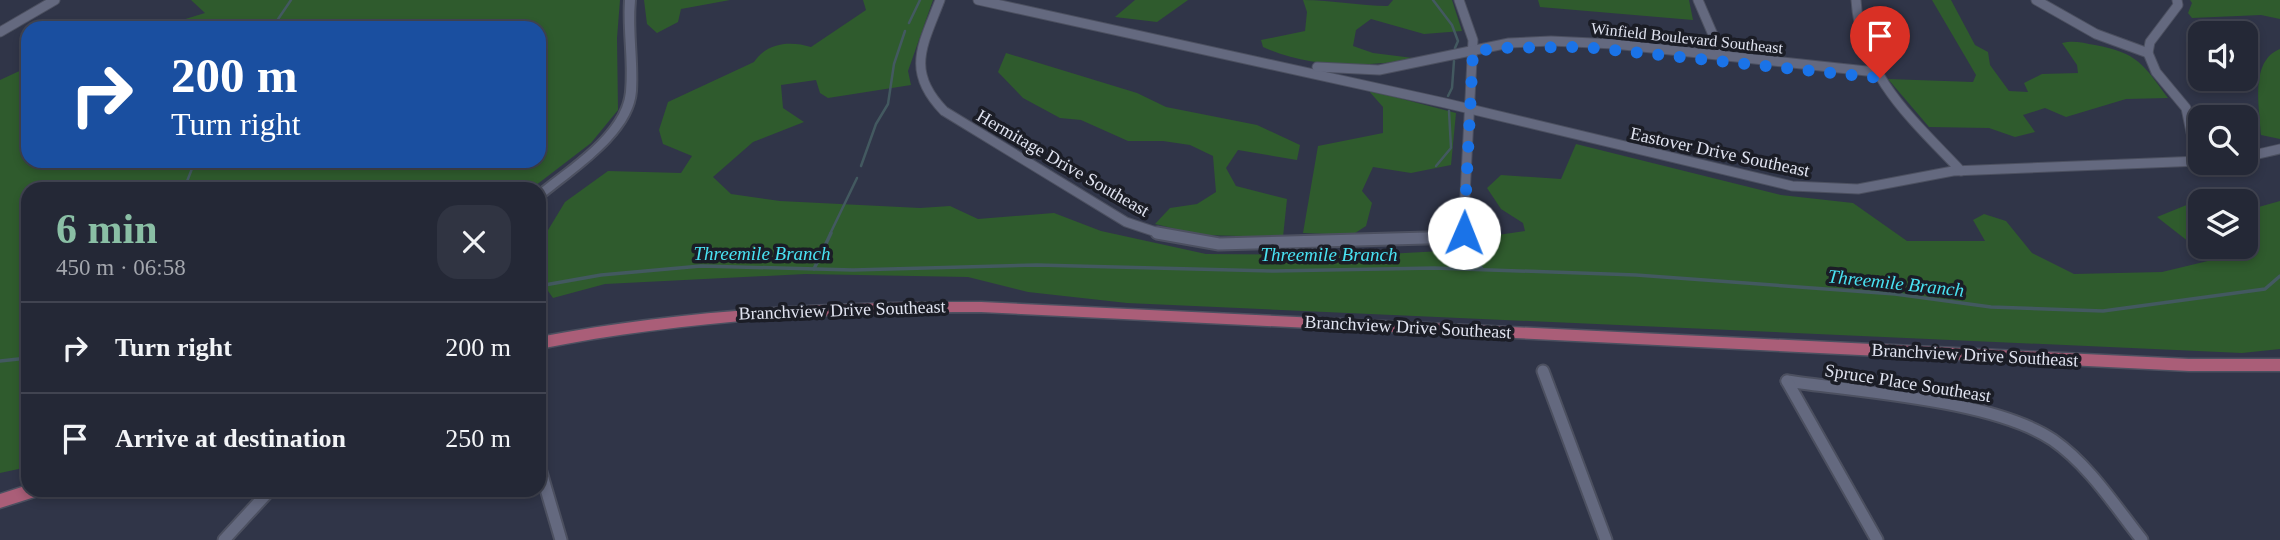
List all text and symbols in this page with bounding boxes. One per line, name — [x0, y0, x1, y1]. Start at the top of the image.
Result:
pin — [1850, 6, 1910, 78]
icon: arrive — [1861, 17, 1899, 55]
street label: Winfield Boulevard Southeast — [1590, 19, 1784, 57]
map controls — [2188, 21, 2258, 259]
button: sound — [2188, 21, 2258, 91]
text: 200 m — [171, 48, 298, 103]
icon: right — [56, 49, 147, 140]
street label: Hermitage Drive Southeast — [973, 105, 1153, 221]
button: search — [2188, 105, 2258, 175]
text: Turn right — [171, 106, 301, 142]
street label: Eastover Drive Southeast — [1628, 123, 1812, 181]
button: layers — [2188, 189, 2258, 259]
position arrow — [1427, 196, 1501, 270]
button: close — [437, 205, 511, 279]
text: 6 min — [56, 206, 158, 252]
water label: Threemile Branch — [693, 243, 831, 264]
water label: Threemile Branch — [1260, 244, 1398, 265]
text: 450 m · 06:58 — [56, 255, 186, 280]
water label: Threemile Branch — [1827, 265, 1965, 301]
street label: Branchview Drive Southeast — [738, 296, 946, 324]
street label: Branchview Drive Southeast — [1304, 312, 1512, 342]
icon: right — [56, 329, 94, 367]
text: Turn right — [115, 333, 232, 362]
text: 200 m — [445, 333, 511, 362]
street label: Branchview Drive Southeast — [1871, 340, 2079, 370]
street label: Spruce Place Southeast — [1823, 360, 1993, 406]
icon: arrive — [56, 420, 94, 458]
text: Arrive at destination — [115, 424, 346, 453]
text: 250 m — [445, 424, 511, 453]

